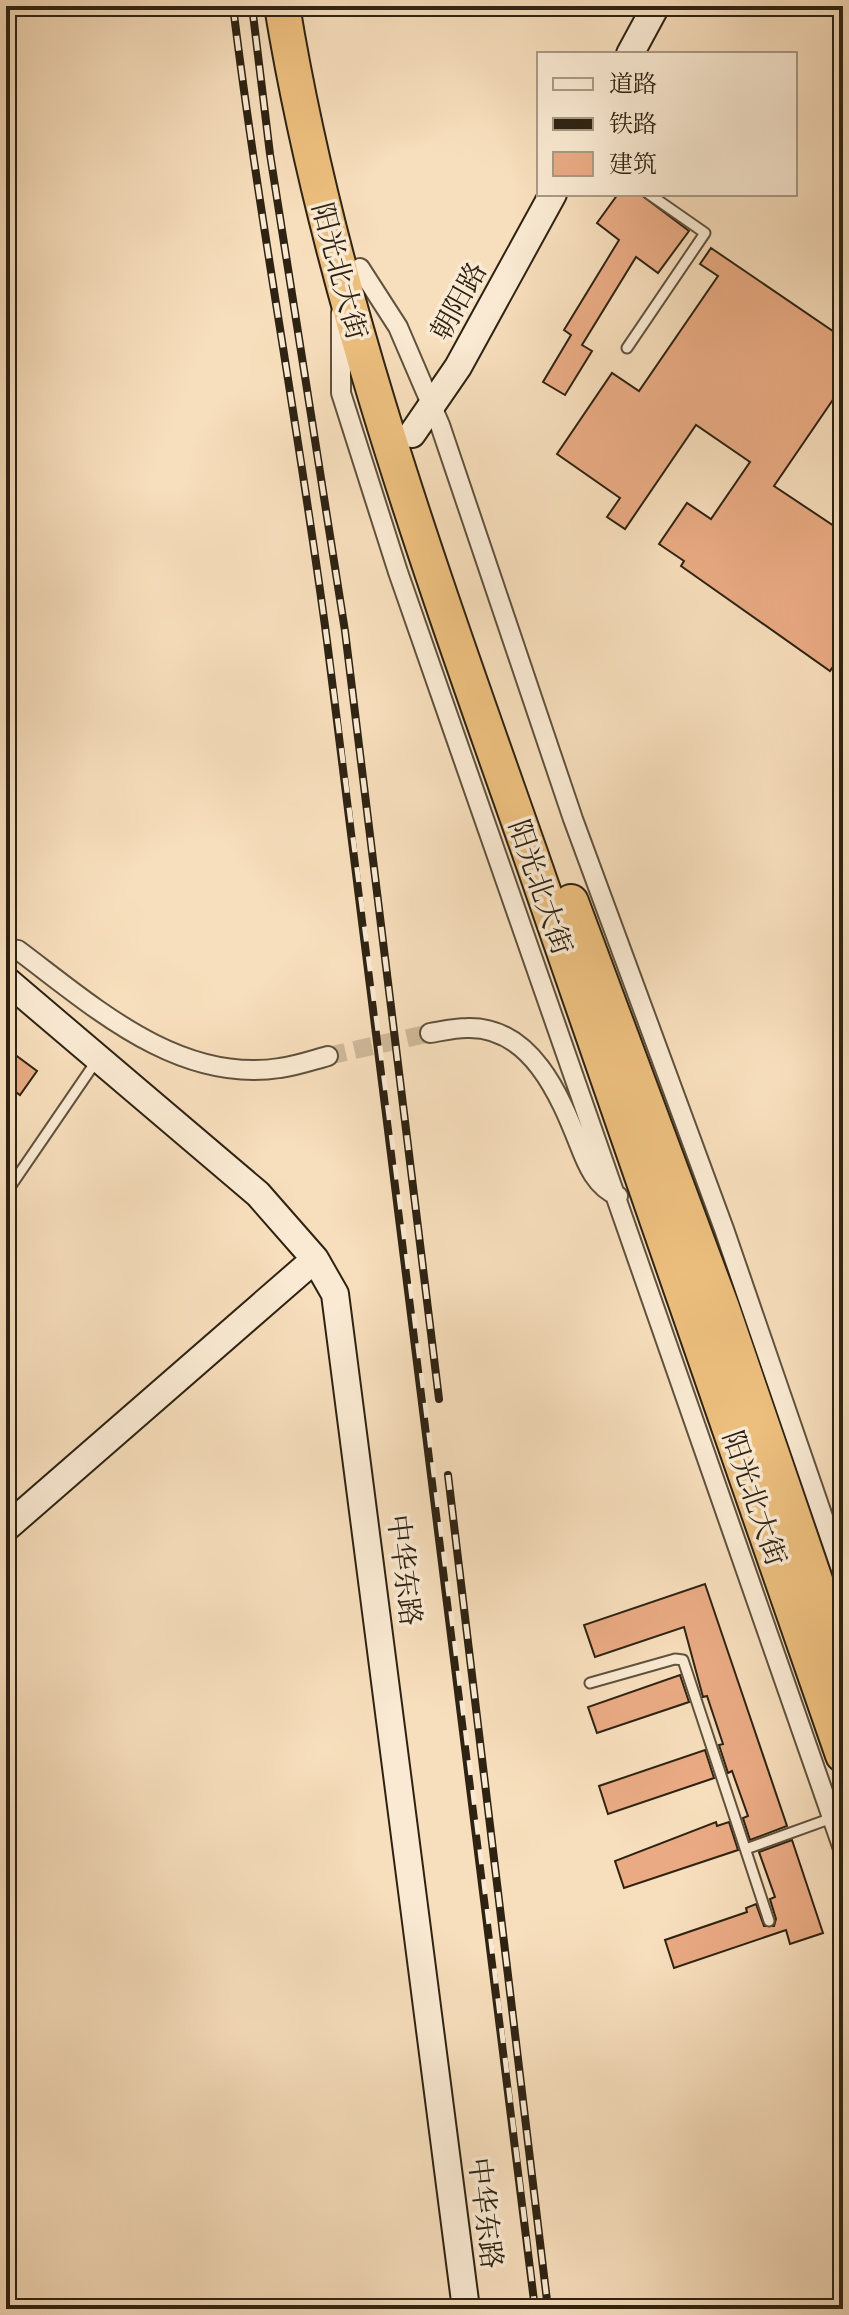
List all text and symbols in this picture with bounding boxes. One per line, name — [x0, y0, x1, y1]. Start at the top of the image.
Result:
legend — [537, 52, 797, 196]
text: 道路 — [609, 69, 657, 99]
text: 铁路 — [609, 109, 657, 139]
text: 建筑 — [609, 149, 657, 179]
street label: 阳光北大街 — [304, 199, 375, 343]
street label: 朝阳路 — [423, 256, 494, 346]
street label: 阳光北大街 — [501, 815, 580, 959]
street label: 阳光北大街 — [715, 1426, 794, 1570]
street label: 中华东路 — [380, 1512, 429, 1628]
street label: 中华东路 — [461, 2155, 510, 2271]

